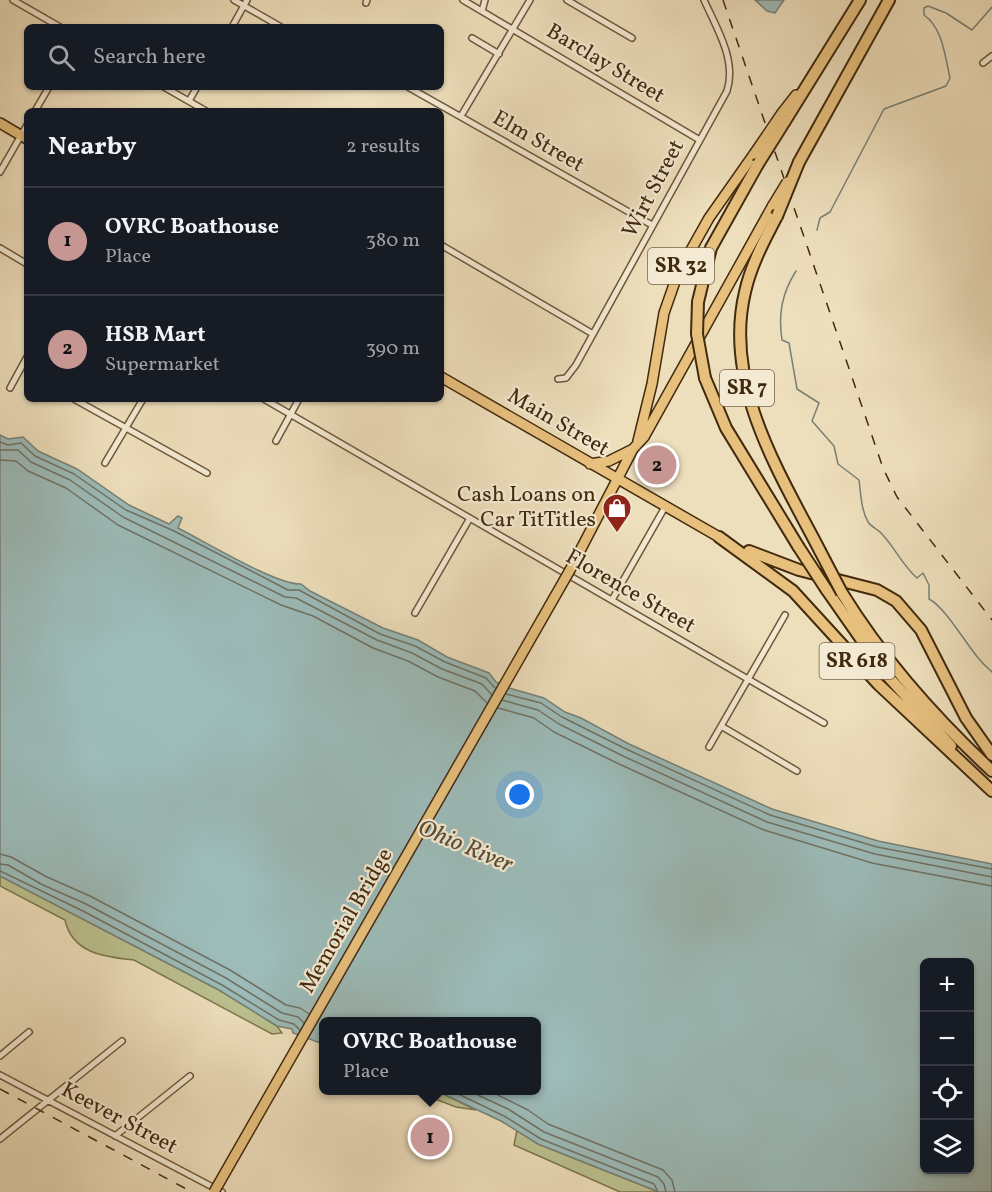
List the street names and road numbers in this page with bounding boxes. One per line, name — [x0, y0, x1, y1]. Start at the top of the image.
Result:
street label: Barclay Street — [540, 16, 670, 112]
street label: Elm Street — [486, 103, 590, 181]
street label: Wirt Street — [615, 134, 693, 244]
road number: SR 32 — [648, 248, 714, 284]
road number: SR 7 — [720, 370, 774, 406]
street label: Main Street — [501, 381, 615, 465]
street label: Florence Street — [559, 542, 701, 642]
road number: SR 618 — [820, 643, 894, 679]
street label: Memorial Bridge — [293, 843, 401, 999]
street label: Keever Street — [55, 1075, 183, 1163]

